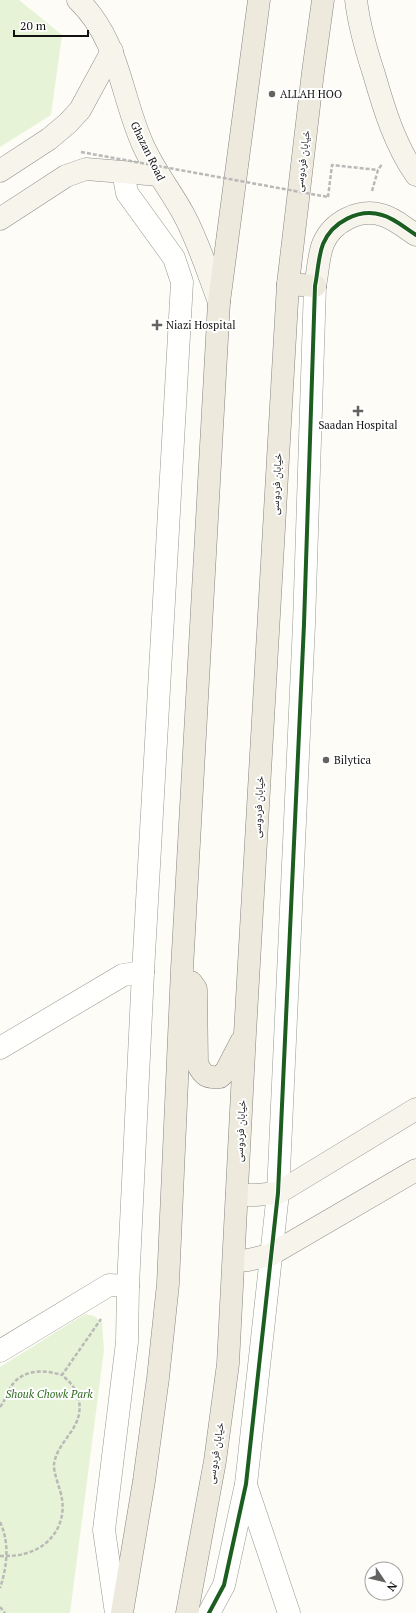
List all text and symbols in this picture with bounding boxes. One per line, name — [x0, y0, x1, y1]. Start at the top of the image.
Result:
scale bar — [14, 12, 88, 38]
text: 20 m — [20, 18, 47, 33]
place label: ALLAH HOO — [280, 87, 342, 101]
marker: ALLAH HOO — [267, 89, 277, 99]
street label: Ghazan Road — [128, 119, 168, 183]
street label: خیابان فردوسی — [291, 129, 313, 193]
place label: Niazi Hospital — [166, 318, 236, 332]
marker: Niazi Hospital — [151, 319, 163, 331]
marker: Saadan Hospital — [352, 405, 364, 417]
place label: Saadan Hospital — [318, 418, 398, 432]
street label: خیابان فردوسی — [267, 453, 285, 515]
place label: Bilytica — [334, 753, 371, 767]
marker: Bilytica — [321, 755, 331, 765]
street label: خیابان فردوسی — [249, 776, 267, 838]
street label: خیابان فردوسی — [231, 1100, 249, 1162]
park label: Shouk Chowk Park — [5, 1387, 93, 1401]
street label: خیابان فردوسی — [203, 1421, 227, 1485]
north arrow — [364, 1561, 404, 1601]
text: N — [384, 1579, 400, 1595]

